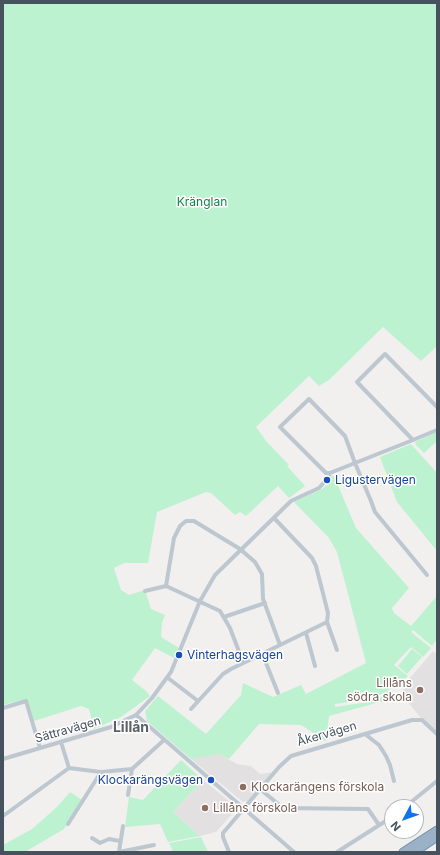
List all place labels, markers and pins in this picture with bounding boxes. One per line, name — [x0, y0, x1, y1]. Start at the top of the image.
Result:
place label: Ligustervägen — [335, 473, 416, 487]
marker: Ligustervägen — [322, 475, 332, 485]
place label: Vinterhagsvägen — [187, 648, 283, 662]
marker: Vinterhagsvägen — [174, 650, 184, 660]
place label: Lillåns södra skola — [347, 676, 412, 704]
marker: Lillåns södra skola — [415, 685, 425, 695]
place label: Klockarängsvägen — [98, 773, 203, 787]
marker: Klockarängsvägen — [206, 775, 216, 785]
place label: Klockarängens förskola — [251, 780, 384, 794]
marker: Klockarängens förskola — [238, 782, 248, 792]
place label: Lillåns förskola — [213, 801, 297, 815]
marker: Lillåns förskola — [200, 803, 210, 813]

